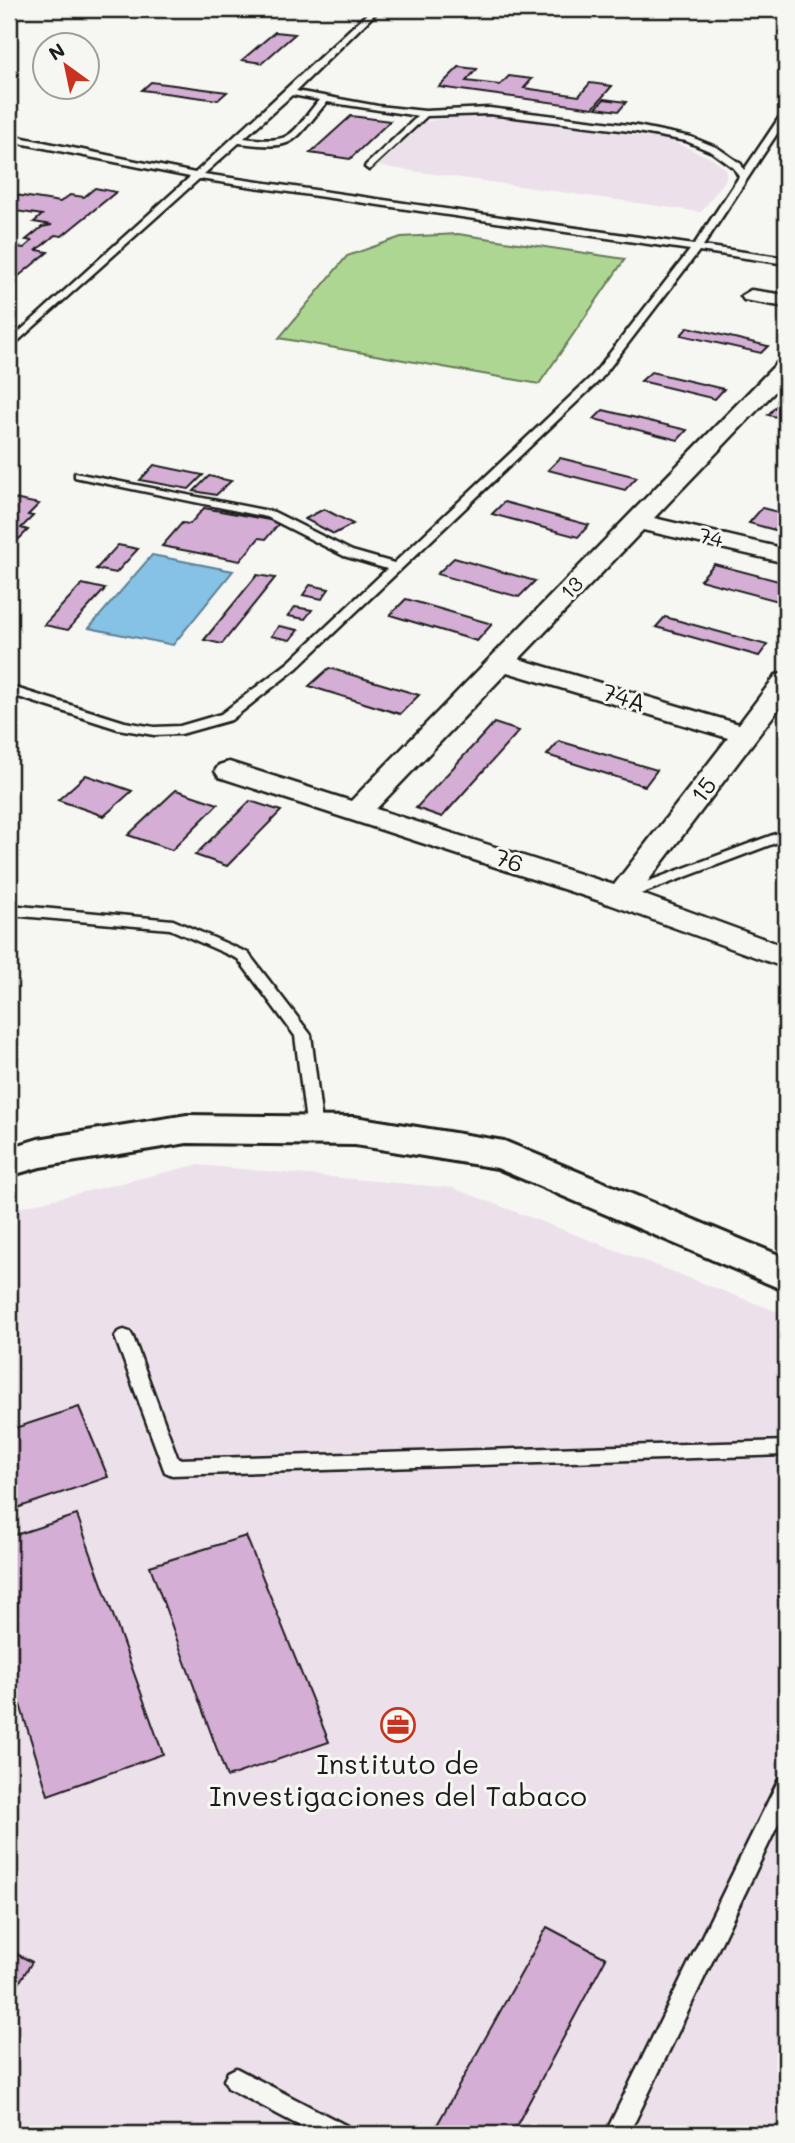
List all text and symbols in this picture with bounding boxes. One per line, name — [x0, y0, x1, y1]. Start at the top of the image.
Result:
north arrow — [32, 32, 102, 102]
text: N — [44, 37, 69, 66]
street label: 74 — [697, 521, 727, 553]
street label: 13 — [554, 570, 588, 604]
street label: 74A — [599, 675, 650, 718]
street label: 15 — [683, 770, 723, 808]
street label: 76 — [491, 841, 527, 879]
office icon: Instituto de Investigaciones del Tabaco — [379, 1706, 417, 1744]
place label: Instituto de Investigaciones del Tabaco — [209, 1745, 587, 1813]

